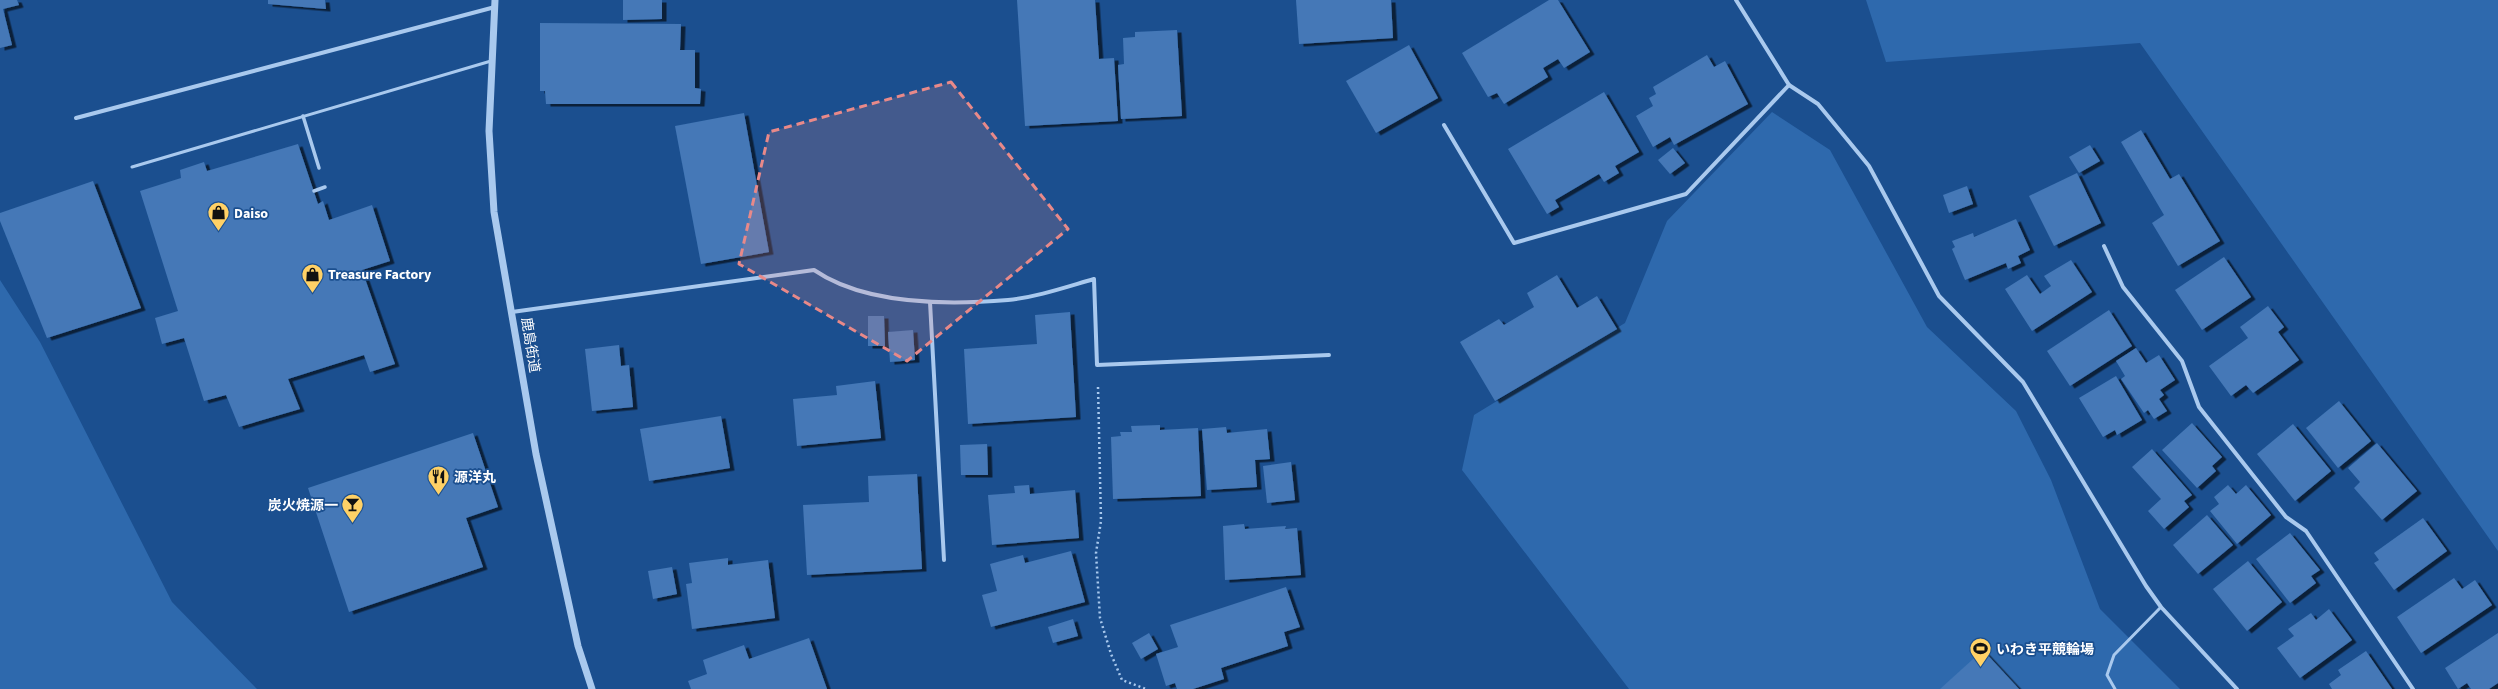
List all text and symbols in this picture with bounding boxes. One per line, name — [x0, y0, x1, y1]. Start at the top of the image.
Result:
shop icon: Daiso — [205, 200, 231, 233]
place label: Daiso — [234, 204, 268, 224]
shop icon: Treasure Factory — [299, 261, 325, 294]
place label: Treasure Factory — [328, 265, 432, 285]
street label: 鹿島街道 — [516, 316, 544, 374]
restaurant icon: 源洋丸 — [425, 464, 451, 497]
place label: 源洋丸 — [454, 468, 496, 488]
bar icon: 炭火焼源一 — [340, 492, 366, 525]
place label: 炭火焼源一 — [268, 496, 338, 516]
sports icon: いわき平競輪場 — [1968, 636, 1994, 669]
place label: いわき平競輪場 — [1996, 640, 2094, 660]

